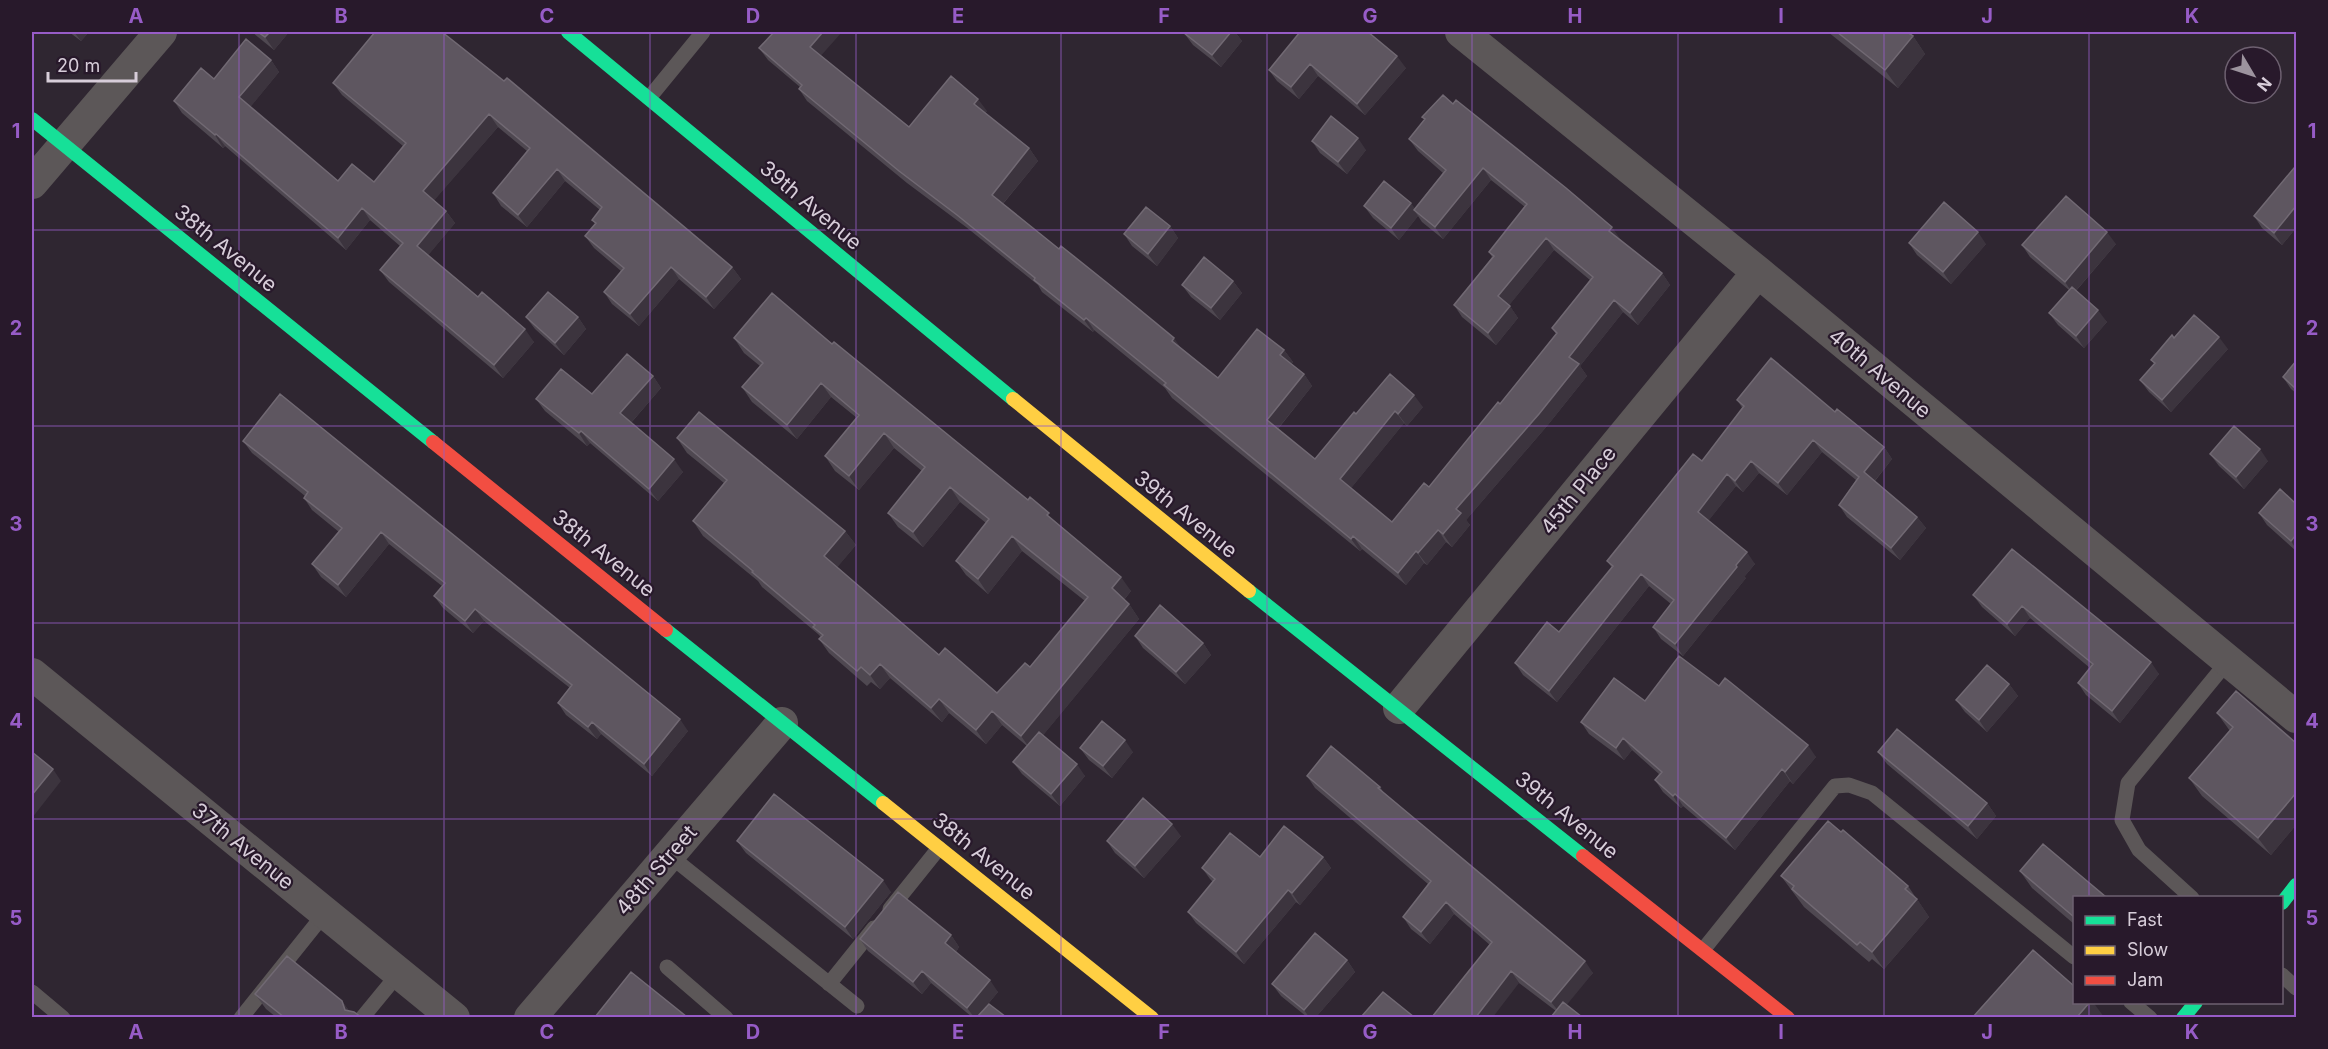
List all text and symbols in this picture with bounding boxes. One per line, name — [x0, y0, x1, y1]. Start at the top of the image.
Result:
text: A — [129, 4, 144, 28]
text: B — [334, 4, 348, 28]
text: C — [540, 4, 554, 28]
text: D — [746, 4, 760, 28]
text: E — [952, 4, 964, 28]
text: F — [1158, 4, 1170, 28]
text: G — [1362, 4, 1378, 28]
text: H — [1568, 4, 1582, 28]
text: I — [1778, 4, 1784, 28]
text: J — [1981, 4, 1993, 28]
text: K — [2185, 4, 2199, 28]
scale bar — [48, 45, 136, 83]
north arrow — [2223, 45, 2283, 105]
text: 20 m — [57, 55, 100, 76]
text: N — [2253, 73, 2276, 95]
text: 1 — [12, 119, 20, 143]
text: 1 — [2308, 119, 2316, 143]
street label: 39th Avenue — [755, 155, 867, 255]
street label: 38th Avenue — [170, 199, 282, 297]
text: 2 — [10, 316, 22, 340]
text: 2 — [2306, 316, 2318, 340]
street label: 40th Avenue — [1824, 323, 1936, 423]
street label: 45th Place — [1535, 441, 1621, 539]
street label: 39th Avenue — [1129, 465, 1243, 563]
street label: 38th Avenue — [548, 504, 660, 602]
text: 3 — [10, 512, 22, 536]
text: 3 — [2306, 512, 2318, 536]
text: 4 — [9, 709, 23, 733]
text: 4 — [2305, 709, 2319, 733]
street label: 39th Avenue — [1510, 766, 1624, 864]
street label: 37th Avenue — [187, 797, 299, 895]
street label: 38th Avenue — [928, 807, 1040, 905]
street label: 48th Street — [610, 820, 702, 920]
legend — [2073, 896, 2283, 1004]
text: 5 — [10, 906, 22, 930]
text: 5 — [2306, 906, 2318, 930]
text: Fast — [2127, 909, 2163, 930]
text: Slow — [2127, 939, 2168, 960]
text: Jam — [2127, 969, 2163, 990]
text: A — [129, 1020, 144, 1044]
text: B — [334, 1020, 348, 1044]
text: C — [540, 1020, 554, 1044]
text: D — [746, 1020, 760, 1044]
text: E — [952, 1020, 964, 1044]
text: F — [1158, 1020, 1170, 1044]
text: G — [1362, 1020, 1378, 1044]
text: H — [1568, 1020, 1582, 1044]
text: I — [1778, 1020, 1784, 1044]
text: J — [1981, 1020, 1993, 1044]
text: K — [2185, 1020, 2199, 1044]

